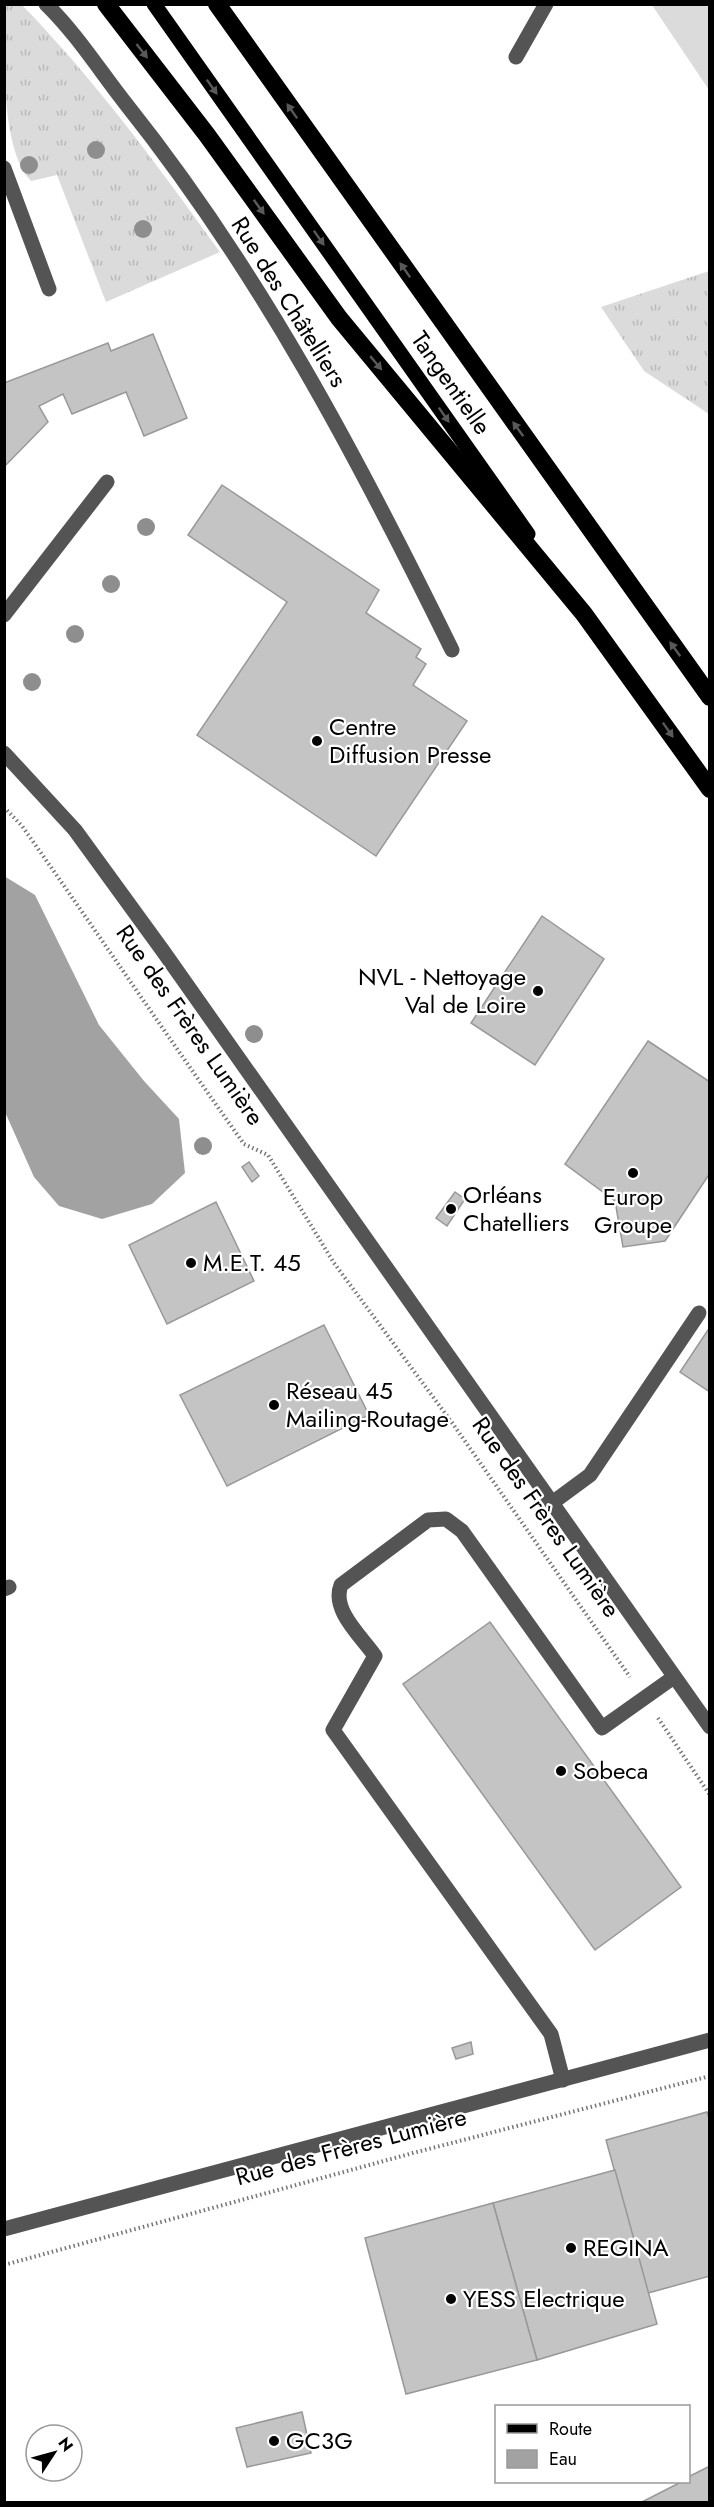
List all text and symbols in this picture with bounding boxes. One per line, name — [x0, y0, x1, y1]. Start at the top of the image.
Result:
one-way arrow — [135, 43, 148, 59]
one-way arrow — [206, 78, 218, 94]
one-way arrow — [287, 104, 299, 119]
one-way arrow — [252, 200, 264, 215]
street label: Rue des Châtelliers — [223, 210, 356, 394]
one-way arrow — [313, 230, 325, 246]
one-way arrow — [399, 263, 411, 279]
street label: Tangentielle — [403, 324, 500, 442]
one-way arrow — [369, 355, 382, 371]
one-way arrow — [438, 407, 449, 423]
one-way arrow — [512, 422, 524, 438]
one-way arrow — [670, 642, 682, 657]
place label: Centre Diffusion Presse — [329, 709, 491, 772]
one-way arrow — [662, 721, 674, 737]
marker: Centre Diffusion Presse — [310, 734, 324, 748]
street label: Rue des Frères Lumière — [108, 917, 273, 1132]
place label: NVL - Nettoyage Val de Loire — [358, 959, 526, 1022]
marker: NVL - Nettoyage Val de Loire — [531, 984, 545, 998]
marker: Europ Groupe — [626, 1166, 640, 1180]
place label: Orléans Chatelliers — [463, 1177, 569, 1240]
place label: Europ Groupe — [594, 1179, 672, 1242]
marker: Orléans Chatelliers — [444, 1202, 458, 1216]
place label: M.E.T. 45 — [203, 1245, 301, 1280]
marker: M.E.T. 45 — [184, 1256, 198, 1270]
place label: Réseau 45 Mailing-Routage — [286, 1373, 449, 1436]
marker: Réseau 45 Mailing-Routage — [267, 1398, 281, 1412]
street label: Rue des Frères Lumière — [464, 1409, 629, 1624]
place label: Sobeca — [573, 1753, 648, 1788]
marker: Sobeca — [554, 1764, 568, 1778]
street label: Rue des Frères Lumière — [231, 2099, 470, 2194]
place label: REGINA — [583, 2230, 669, 2265]
marker: REGINA — [564, 2241, 578, 2255]
place label: YESS Electrique — [463, 2281, 625, 2316]
marker: YESS Electrique — [444, 2292, 458, 2306]
legend — [495, 2405, 690, 2483]
text: Route — [549, 2416, 592, 2442]
north arrow — [24, 2423, 84, 2483]
place label: GC3G — [286, 2423, 353, 2458]
text: N — [53, 2433, 79, 2456]
marker: GC3G — [267, 2434, 281, 2448]
text: Eau — [549, 2446, 577, 2472]

